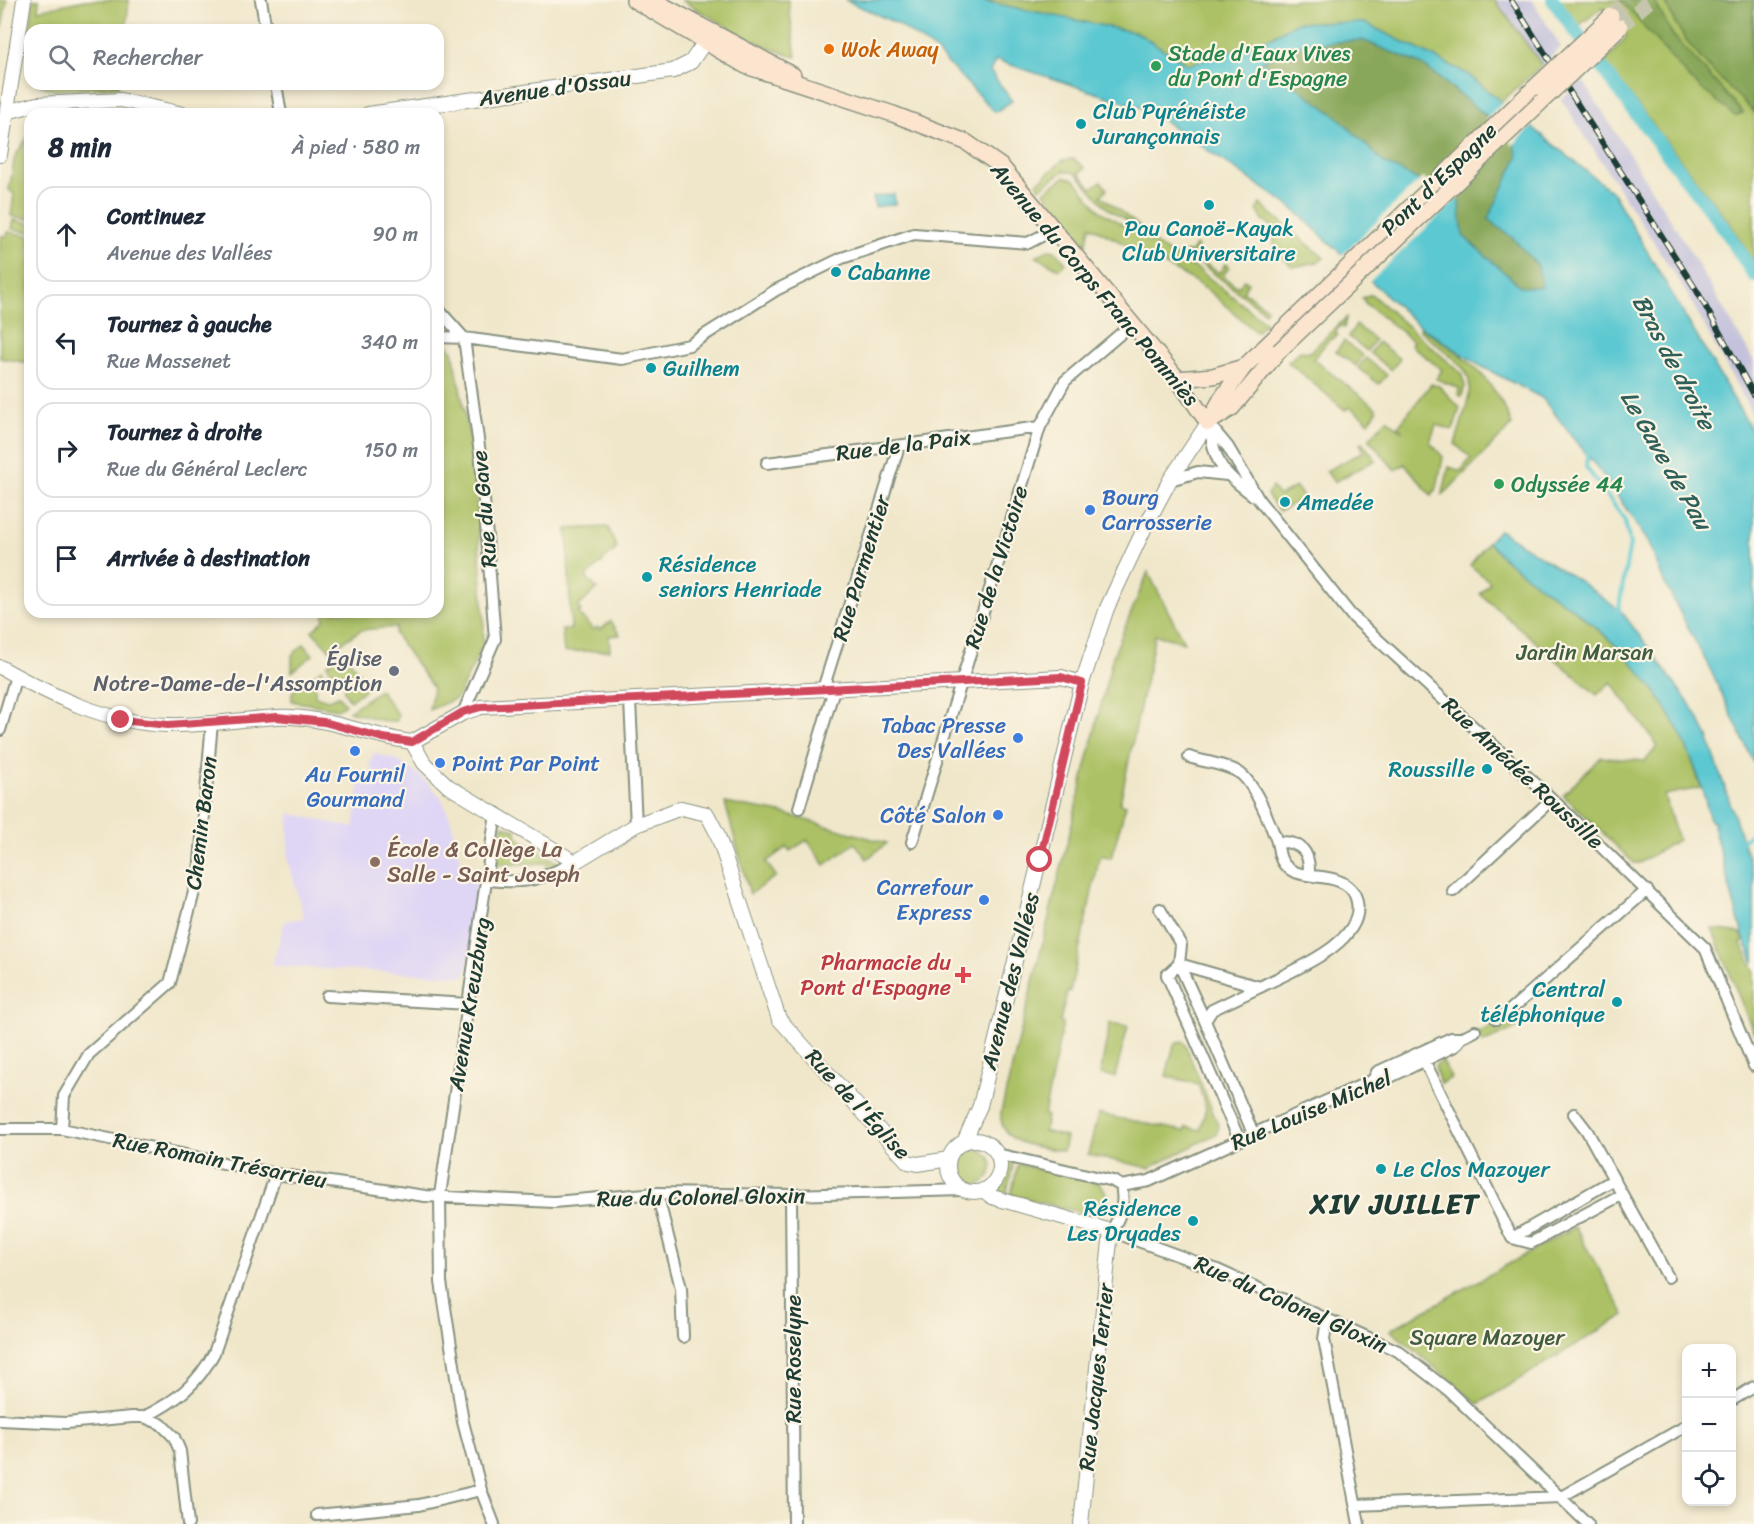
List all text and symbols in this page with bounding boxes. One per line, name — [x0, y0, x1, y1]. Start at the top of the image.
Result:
search box — [24, 24, 444, 90]
place label: Wok Away — [841, 30, 939, 69]
place label: Stade d'Eaux Vives du Pont d'Espagne — [1168, 34, 1351, 98]
text: Rechercher — [93, 38, 203, 77]
icon: search — [45, 41, 78, 74]
marker: Wok Away — [822, 42, 836, 56]
street label: Avenue d'Ossau — [475, 58, 634, 118]
marker: Stade d'Eaux Vives du Pont d'Espagne — [1149, 59, 1163, 73]
place label: Club Pyrénéiste Jurançonnais — [1092, 92, 1246, 156]
street label: Pont d'Espagne — [1371, 113, 1507, 245]
marker: Club Pyrénéiste Jurançonnais — [1074, 117, 1088, 131]
text: 8 min — [48, 124, 112, 170]
text: À pied · 580 m — [292, 130, 420, 165]
street label: Avenue du Corps Franc Pommiès — [980, 152, 1210, 415]
text: Continuez — [107, 197, 205, 236]
marker: Pau Canoë-Kayak Club Universitaire — [1202, 198, 1216, 212]
place label: Pau Canoë-Kayak Club Universitaire — [1122, 209, 1296, 273]
text: 90 m — [373, 217, 418, 252]
icon: ahead — [50, 218, 83, 251]
text: Avenue des Vallées — [107, 236, 272, 271]
place label: Cabanne — [848, 253, 931, 292]
marker: Cabanne — [829, 265, 843, 279]
water label: Bras de droite — [1621, 287, 1729, 440]
text: Tournez à gauche — [107, 305, 272, 344]
text: 340 m — [361, 325, 418, 360]
icon: left — [50, 326, 83, 359]
text: Rue Massenet — [107, 344, 231, 379]
place label: Guilhem — [663, 349, 740, 388]
marker: Guilhem — [644, 361, 658, 375]
water label: Le Gave de Pau — [1609, 382, 1725, 541]
text: Tournez à droite — [107, 413, 262, 452]
street label: Rue de la Paix — [834, 417, 973, 473]
text: 150 m — [364, 433, 418, 468]
icon: right — [50, 434, 83, 467]
street label: Rue du Gave — [459, 449, 509, 569]
text: Rue du Général Leclerc — [107, 452, 308, 487]
place label: Odyssée 44 — [1511, 465, 1623, 504]
marker: Odyssée 44 — [1492, 477, 1506, 491]
place label: Bourg Carrosserie — [1102, 478, 1212, 542]
street label: Rue de la Victoire — [953, 481, 1039, 653]
place label: Amedée — [1296, 483, 1374, 522]
street label: Rue Parmentier — [820, 488, 902, 646]
marker: Amedée — [1278, 495, 1292, 509]
marker: Bourg Carrosserie — [1083, 503, 1097, 517]
text: Arrivée à destination — [107, 539, 310, 578]
icon: arrive — [50, 542, 83, 575]
place label: Résidence seniors Henriade — [658, 545, 822, 609]
marker: Résidence seniors Henriade — [640, 570, 654, 584]
park label: Jardin Marsan — [1516, 633, 1653, 672]
place label: Église Notre-Dame-de-l'Assomption — [93, 639, 382, 703]
marker: Église Notre-Dame-de-l'Assomption — [387, 664, 401, 678]
street label: Rue Amédée Roussille — [1432, 687, 1614, 859]
route end — [107, 706, 133, 732]
place label: Tabac Presse Des Vallées — [881, 706, 1007, 770]
marker: Tabac Presse Des Vallées — [1011, 731, 1025, 745]
marker: Au Fournil Gourmand — [348, 744, 362, 758]
place label: Point Par Point — [452, 744, 600, 783]
place label: Roussille — [1389, 750, 1475, 789]
street label: Chemin Baron — [173, 754, 229, 892]
place label: Au Fournil Gourmand — [304, 755, 406, 819]
marker: Point Par Point — [433, 756, 447, 770]
marker: Roussille — [1480, 762, 1494, 776]
place label: Côté Salon — [880, 796, 986, 835]
marker: Côté Salon — [991, 808, 1005, 822]
place label: École & Collège La Salle - Saint Joseph — [387, 830, 580, 894]
route start — [1026, 846, 1052, 872]
marker: École & Collège La Salle - Saint Joseph — [368, 855, 382, 869]
place label: Carrefour Express — [877, 868, 974, 932]
street label: Avenue des Vallées — [969, 887, 1051, 1075]
marker: Carrefour Express — [977, 893, 991, 907]
street label: Avenue Kreuzburg — [436, 914, 502, 1095]
place label: Pharmacie du Pont d'Espagne — [800, 943, 951, 1007]
marker: Pharmacie du Pont d'Espagne — [956, 968, 970, 982]
place label: Central téléphonique — [1480, 970, 1606, 1034]
marker: Central téléphonique — [1610, 995, 1624, 1009]
street label: Rue de l'Église — [795, 1039, 921, 1169]
street label: Rue Louise Michel — [1224, 1058, 1398, 1161]
street label: Rue Romain Trésarrieu — [110, 1120, 330, 1200]
place label: Le Clos Mazoyer — [1393, 1150, 1551, 1189]
marker: Le Clos Mazoyer — [1374, 1162, 1388, 1176]
street label: Rue du Colonel Gloxin — [596, 1176, 806, 1218]
district label: XIV JUILLET — [1308, 1179, 1481, 1228]
place label: Résidence Les Dryades — [1067, 1189, 1182, 1253]
marker: Résidence Les Dryades — [1186, 1214, 1200, 1228]
street label: Rue du Colonel Gloxin — [1188, 1244, 1394, 1364]
street label: Rue Jacques Terrier — [1067, 1280, 1125, 1473]
street label: Rue Roselyne — [774, 1295, 813, 1423]
park label: Square Mazoyer — [1410, 1318, 1566, 1357]
map controls — [1682, 1344, 1736, 1506]
button: + — [1682, 1344, 1736, 1398]
button: − — [1682, 1398, 1736, 1452]
button: locate — [1682, 1452, 1736, 1506]

